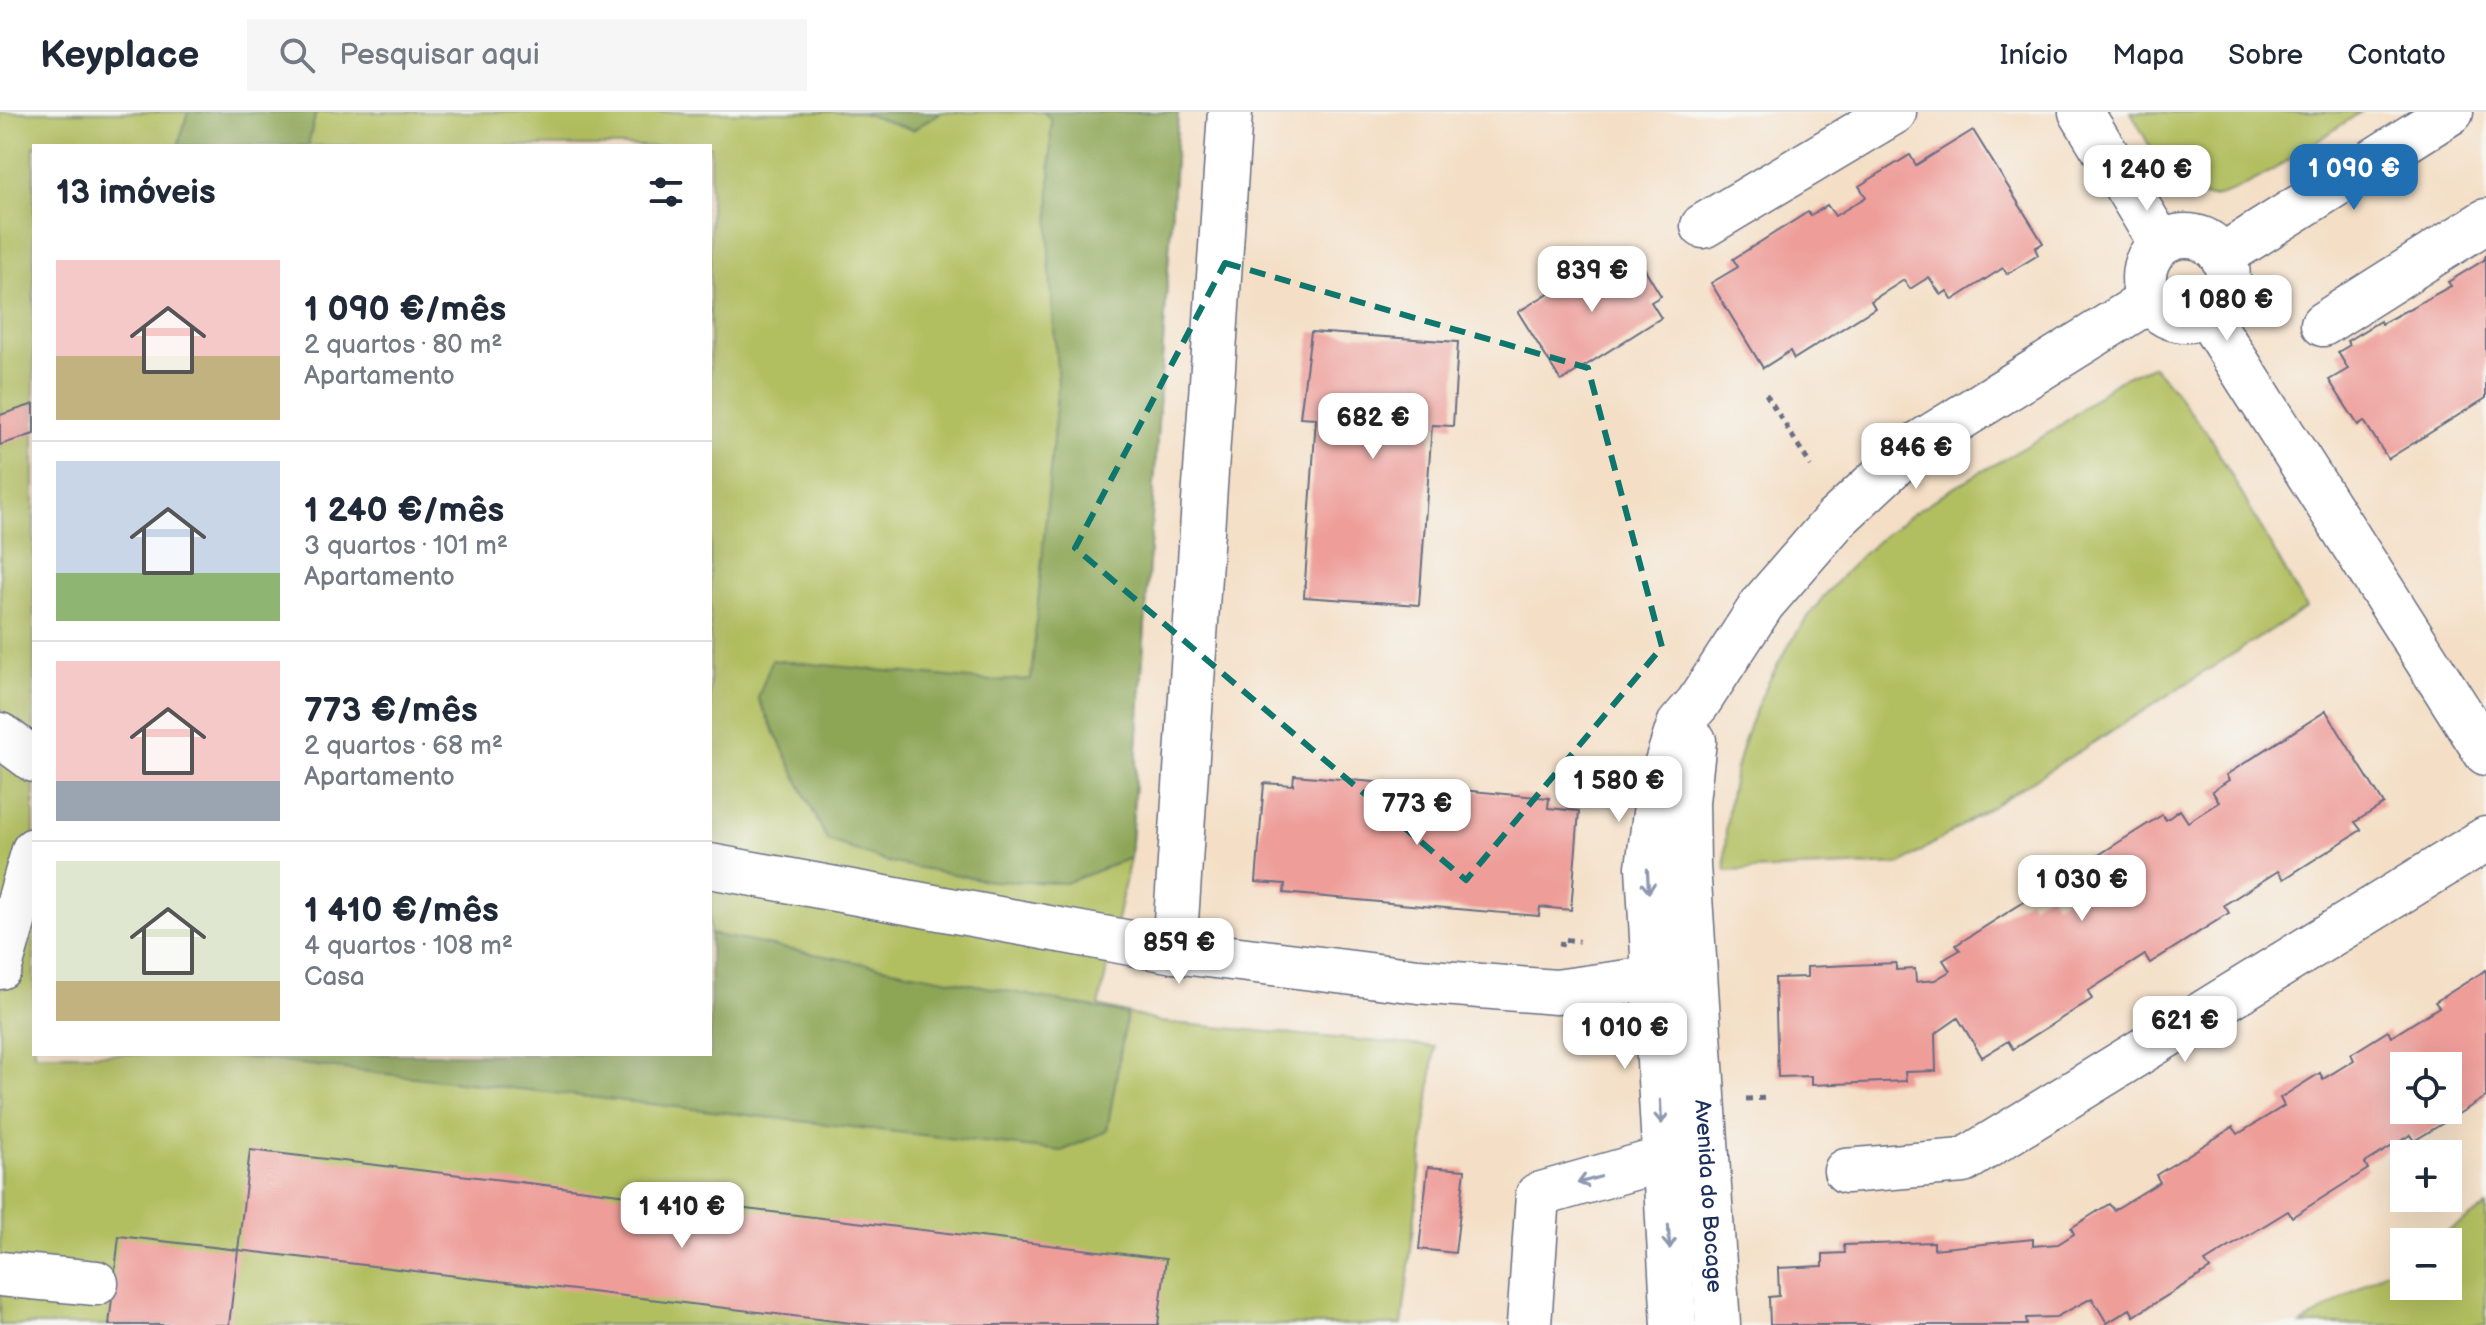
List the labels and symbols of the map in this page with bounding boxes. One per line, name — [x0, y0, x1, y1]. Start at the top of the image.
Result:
pin: 1 090 € — [2280, 144, 2428, 212]
pin: 1 240 € — [2073, 145, 2221, 213]
pin: 839 € — [1536, 246, 1648, 314]
pin: 1 080 € — [2153, 275, 2301, 343]
pin: 682 € — [1317, 393, 1429, 461]
pin: 846 € — [1860, 423, 1972, 491]
pin: 1 580 € — [1545, 756, 1693, 824]
pin: 773 € — [1361, 779, 1473, 847]
pin: 1 030 € — [2008, 855, 2156, 923]
one-way arrow — [1641, 867, 1656, 894]
pin: 859 € — [1123, 918, 1235, 986]
pin: 621 € — [2129, 996, 2241, 1064]
pin: 1 010 € — [1551, 1003, 1699, 1071]
one-way arrow — [1654, 1098, 1669, 1125]
street label: Avenida do Bocage — [1688, 1099, 1728, 1293]
one-way arrow — [1577, 1174, 1603, 1189]
pin: 1 410 € — [608, 1182, 756, 1250]
one-way arrow — [1662, 1223, 1677, 1250]

